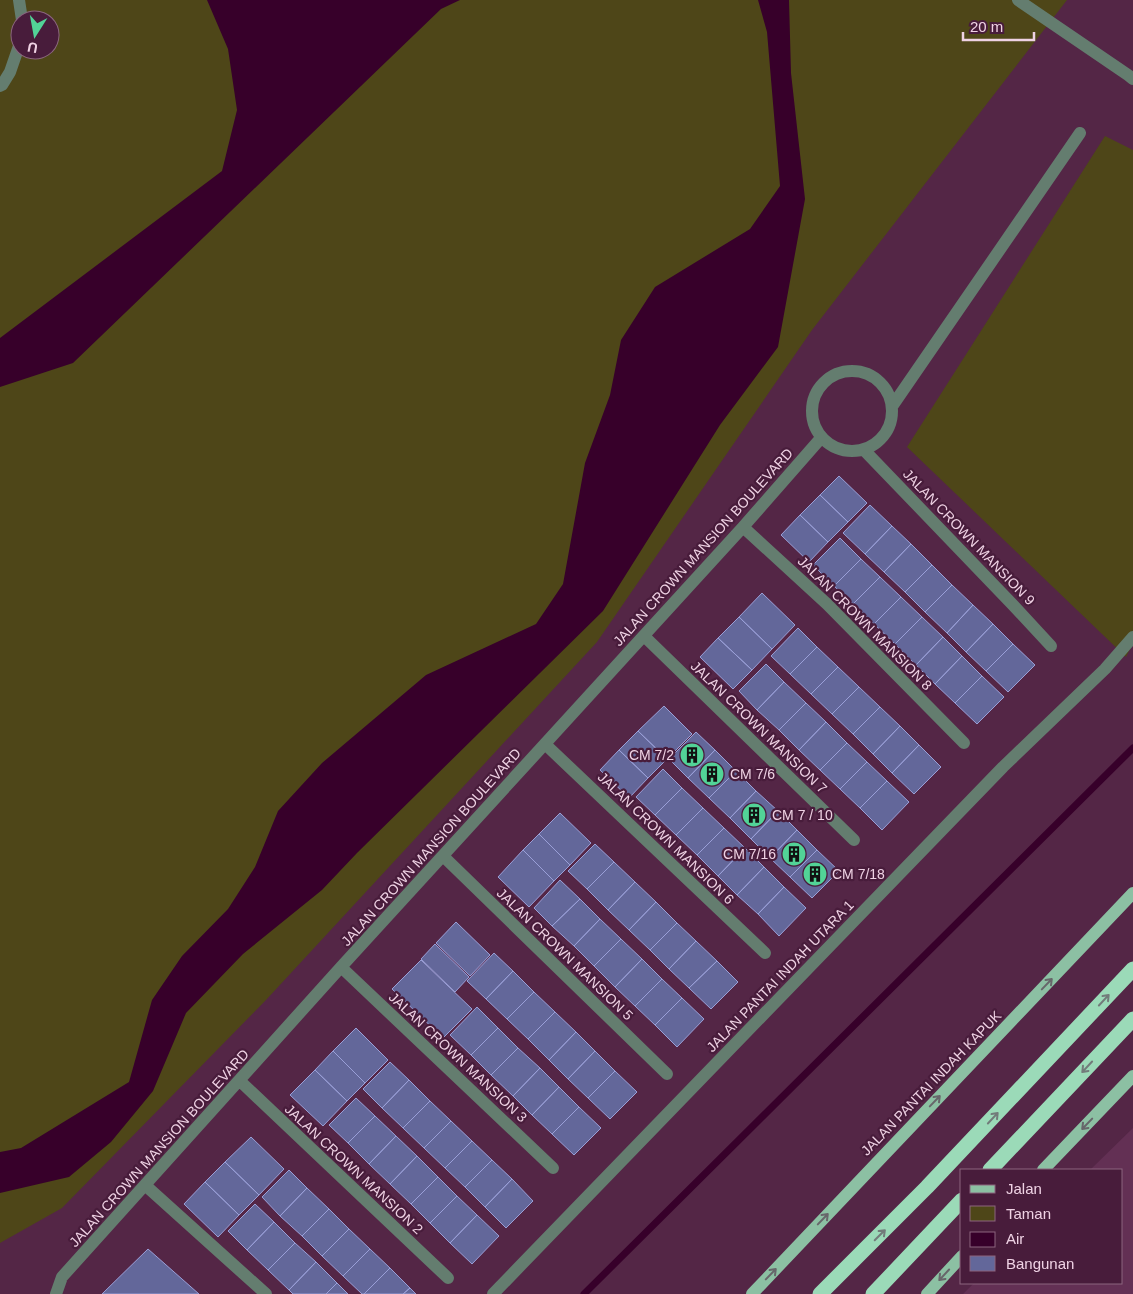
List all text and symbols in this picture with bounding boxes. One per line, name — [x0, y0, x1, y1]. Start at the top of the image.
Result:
north arrow — [10, 10, 60, 60]
scale bar — [963, 10, 1034, 42]
text: 20 m — [970, 18, 1003, 35]
text: U — [26, 39, 39, 57]
street label: JALAN CROWN MANSION BOULEVARD — [610, 445, 796, 649]
street label: JALAN CROWN MANSION 9 — [900, 466, 1038, 608]
street label: JALAN CROWN MANSION 8 — [795, 553, 935, 693]
street label: JALAN CROWN MANSION 7 — [688, 658, 830, 796]
building icon: CM 7/2 — [679, 742, 705, 768]
street label: JALAN CROWN MANSION BOULEVARD — [338, 745, 524, 949]
place label: CM 7/2 — [629, 747, 674, 763]
building icon: CM 7/6 — [699, 761, 725, 787]
place label: CM 7/6 — [730, 766, 775, 782]
street label: JALAN CROWN MANSION 6 — [595, 769, 737, 907]
building icon: CM 7 / 10 — [741, 802, 767, 828]
place label: CM 7 / 10 — [772, 807, 833, 823]
building icon: CM 7/16 — [781, 841, 807, 867]
place label: CM 7/16 — [723, 846, 776, 862]
building icon: CM 7/18 — [802, 861, 828, 887]
place label: CM 7/18 — [832, 866, 885, 882]
street label: JALAN CROWN MANSION 5 — [494, 885, 636, 1023]
street label: JALAN PANTAI INDAH UTARA 1 — [703, 897, 857, 1055]
one-way arrow — [1041, 977, 1053, 990]
street label: JALAN CROWN MANSION 3 — [386, 989, 530, 1125]
one-way arrow — [1098, 994, 1110, 1006]
street label: JALAN PANTAI INDAH KAPUK — [858, 1007, 1005, 1159]
street label: JALAN CROWN MANSION BOULEVARD — [66, 1046, 252, 1250]
one-way arrow — [1081, 1061, 1093, 1073]
one-way arrow — [929, 1095, 941, 1108]
street label: JALAN CROWN MANSION 2 — [282, 1101, 426, 1237]
one-way arrow — [987, 1112, 999, 1125]
one-way arrow — [1081, 1118, 1093, 1130]
legend — [960, 1169, 1123, 1284]
text: Jalan — [1006, 1180, 1042, 1197]
text: Taman — [1006, 1205, 1051, 1222]
one-way arrow — [817, 1213, 829, 1225]
one-way arrow — [873, 1229, 886, 1241]
text: Air — [1006, 1230, 1024, 1247]
text: Bangunan — [1006, 1255, 1074, 1272]
one-way arrow — [764, 1269, 776, 1281]
one-way arrow — [938, 1269, 950, 1281]

